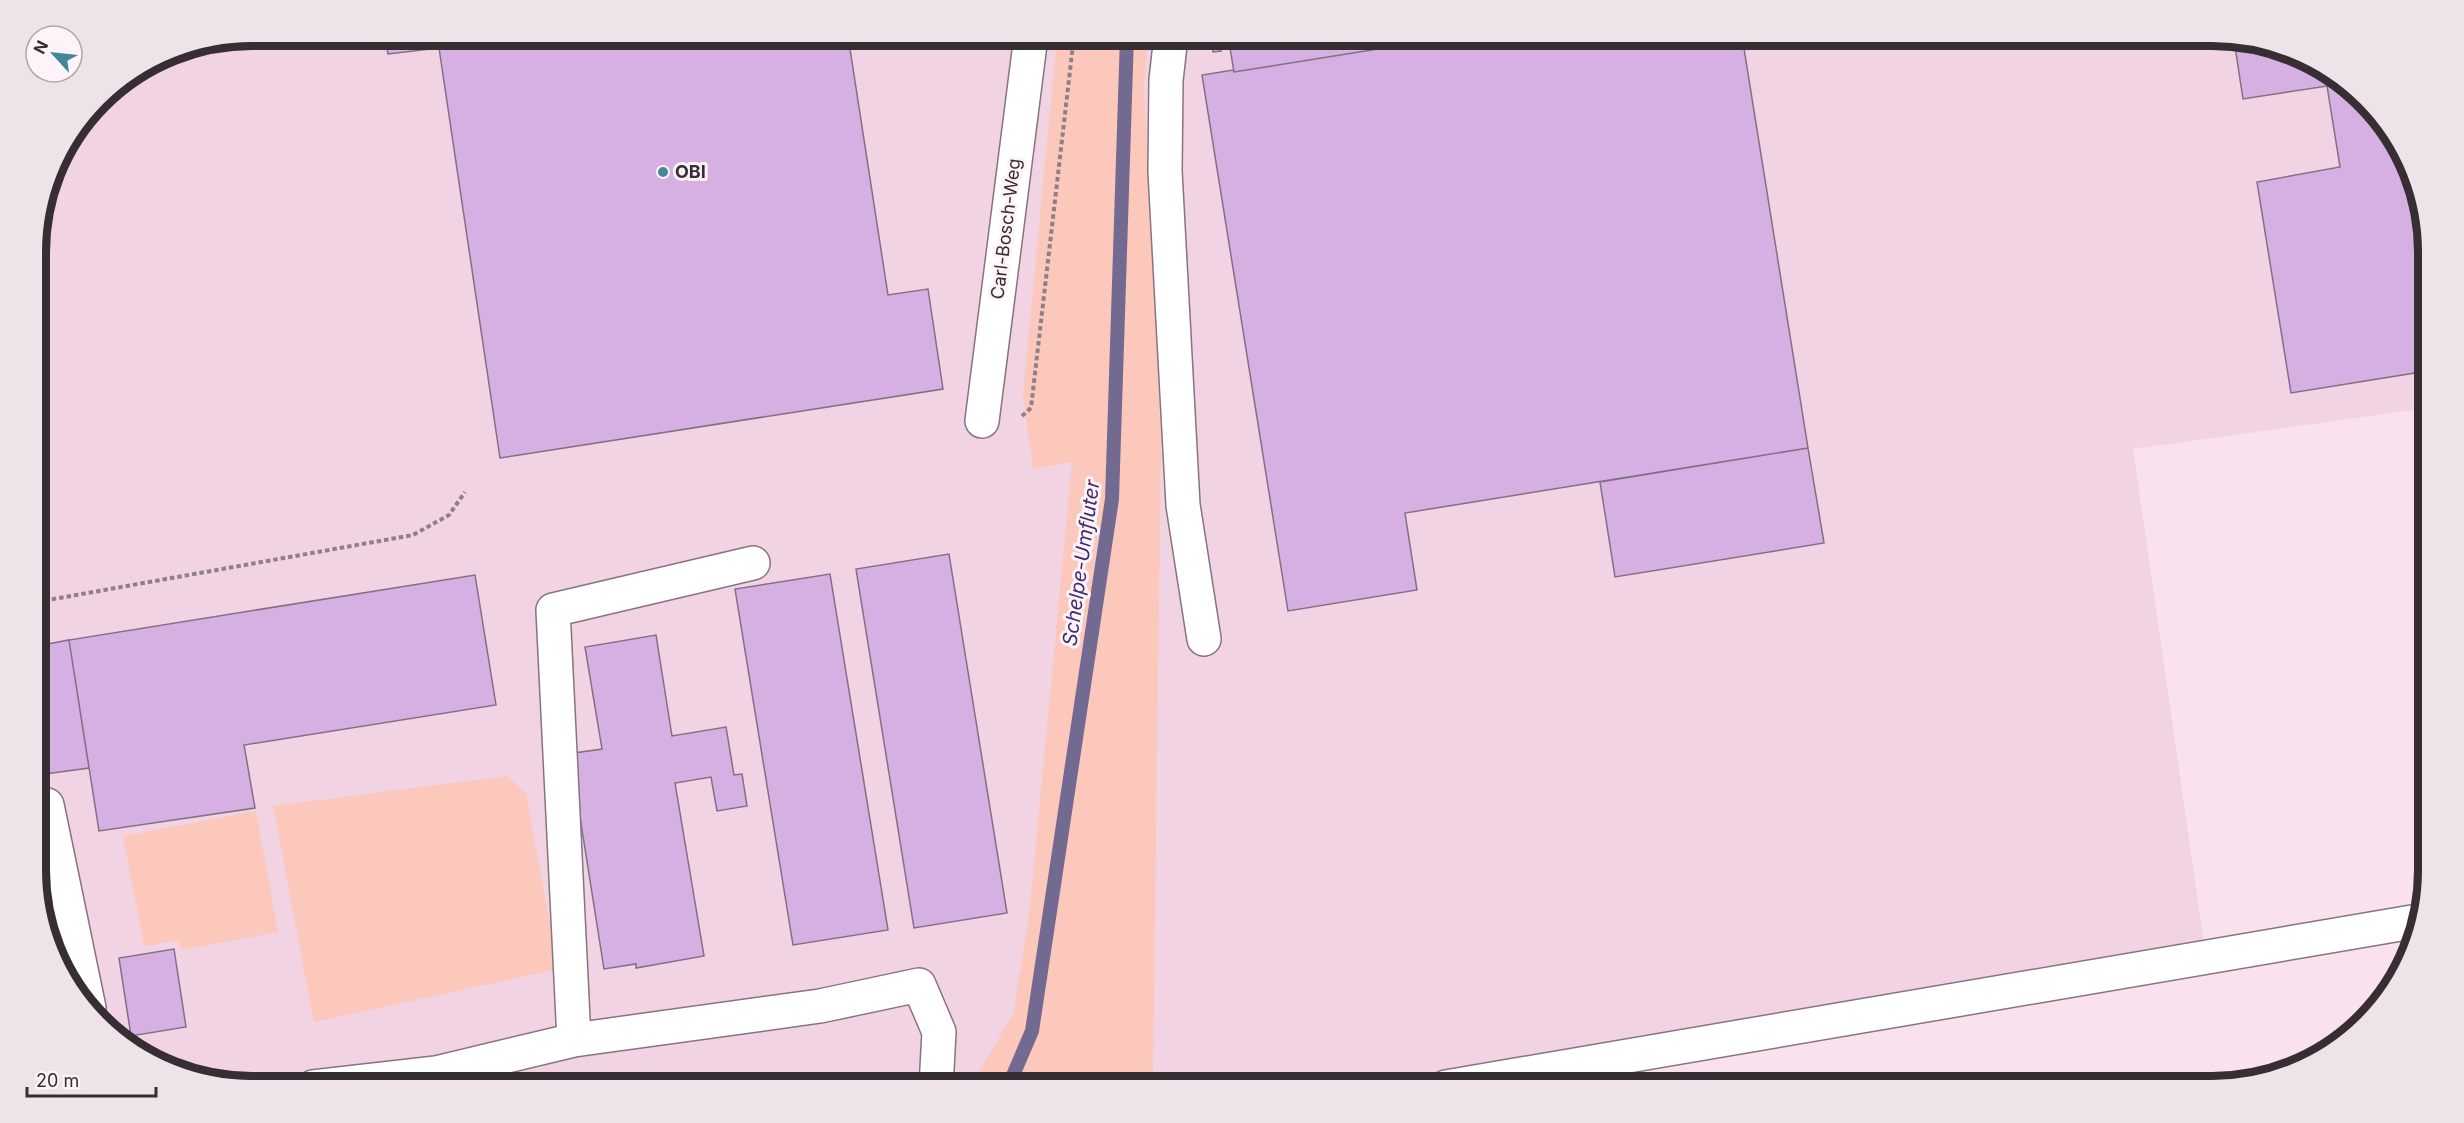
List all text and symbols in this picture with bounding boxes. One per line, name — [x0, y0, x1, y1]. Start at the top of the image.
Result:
north arrow — [24, 24, 84, 84]
text: N — [29, 37, 52, 57]
street label: Carl-Bosch-Weg — [986, 157, 1025, 301]
place label: OBI — [675, 161, 706, 182]
marker: OBI — [656, 165, 670, 179]
water label: Schelpe-Umfluter — [1057, 478, 1105, 648]
scale bar — [27, 1060, 156, 1098]
text: 20 m — [36, 1070, 79, 1091]

